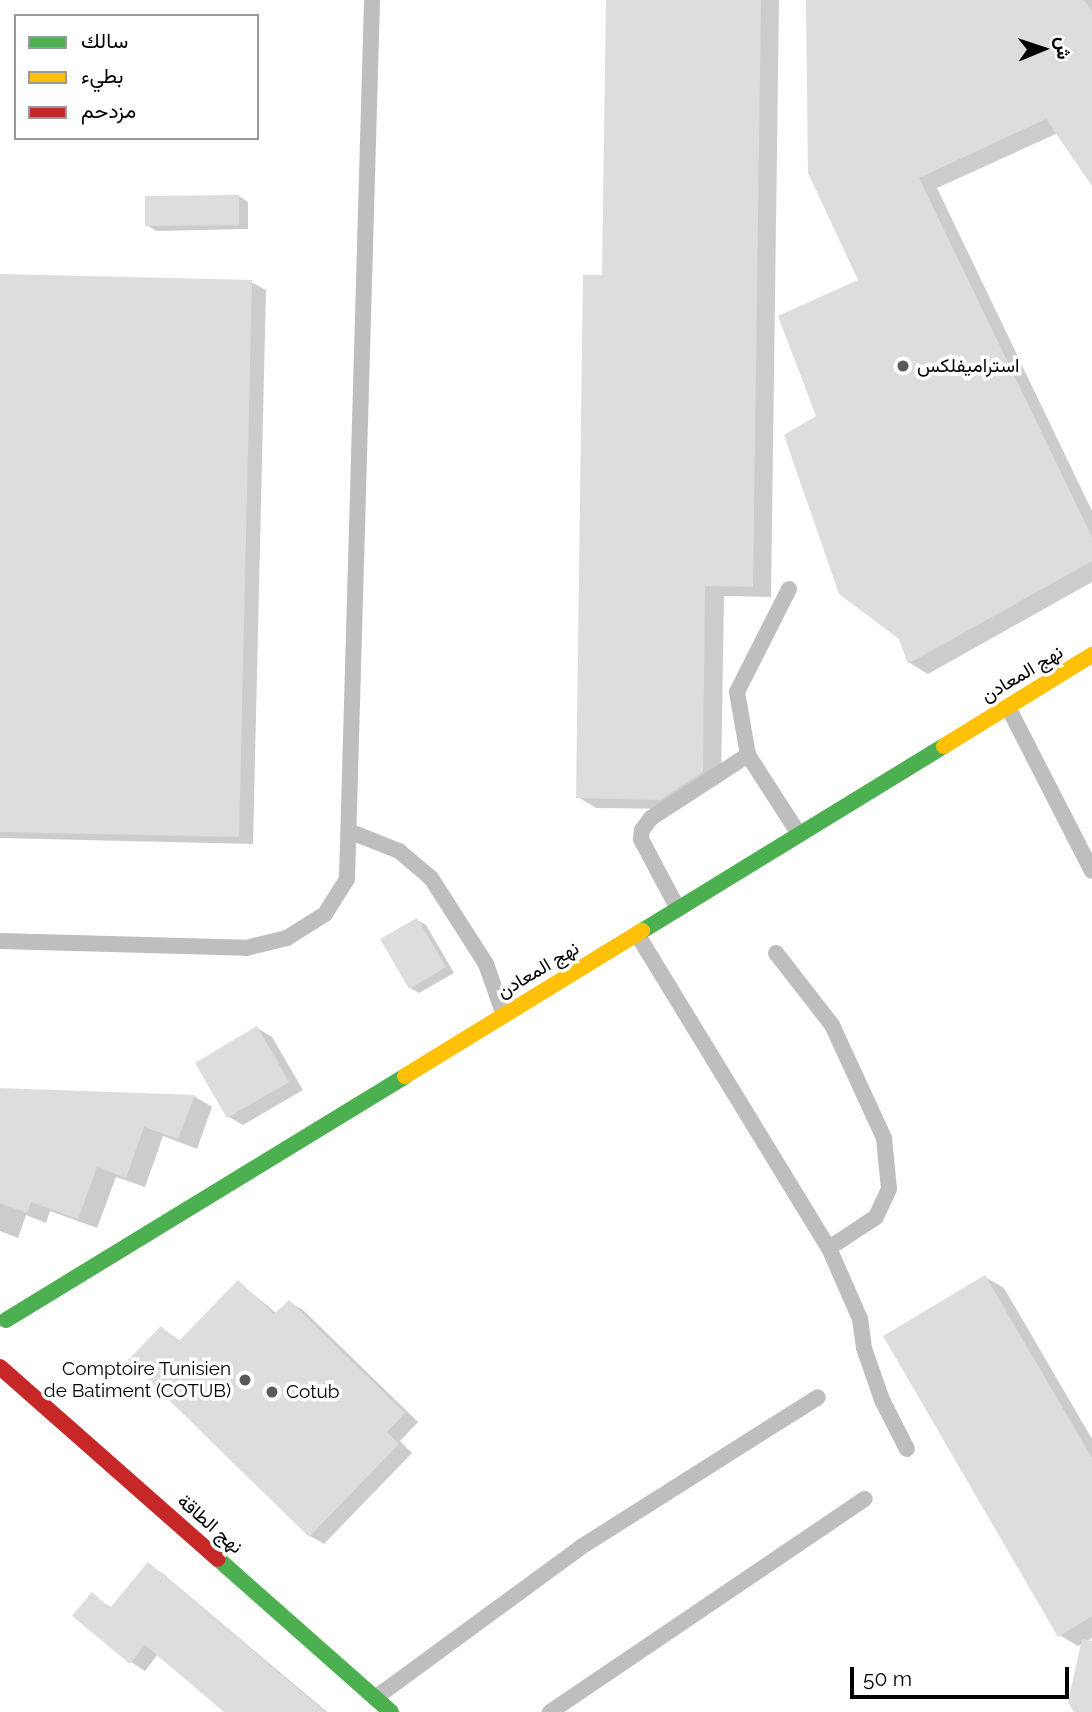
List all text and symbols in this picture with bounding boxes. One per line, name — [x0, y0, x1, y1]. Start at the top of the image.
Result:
legend — [14, 14, 259, 140]
north arrow — [1008, 14, 1078, 84]
text: سالك — [81, 28, 128, 53]
text: ش — [1053, 36, 1075, 60]
text: بطيء — [81, 63, 124, 88]
text: مزدحم — [81, 98, 136, 123]
place label: استراميفلكس — [917, 355, 1019, 377]
marker: استراميفلكس — [895, 358, 911, 374]
street label: نهج المعادن — [977, 641, 1067, 707]
street label: نهج المعادن — [493, 937, 583, 1003]
place label: Comptoire Tunisien de Batiment (COTUB) — [44, 1358, 231, 1402]
marker: Comptoire Tunisien de Batiment (COTUB) — [237, 1372, 253, 1388]
place label: Cotub — [286, 1381, 340, 1403]
marker: Cotub — [264, 1384, 280, 1400]
street label: نهج الطاقة — [173, 1489, 247, 1559]
scale bar — [854, 1652, 1073, 1696]
text: 50 m — [863, 1666, 912, 1691]

